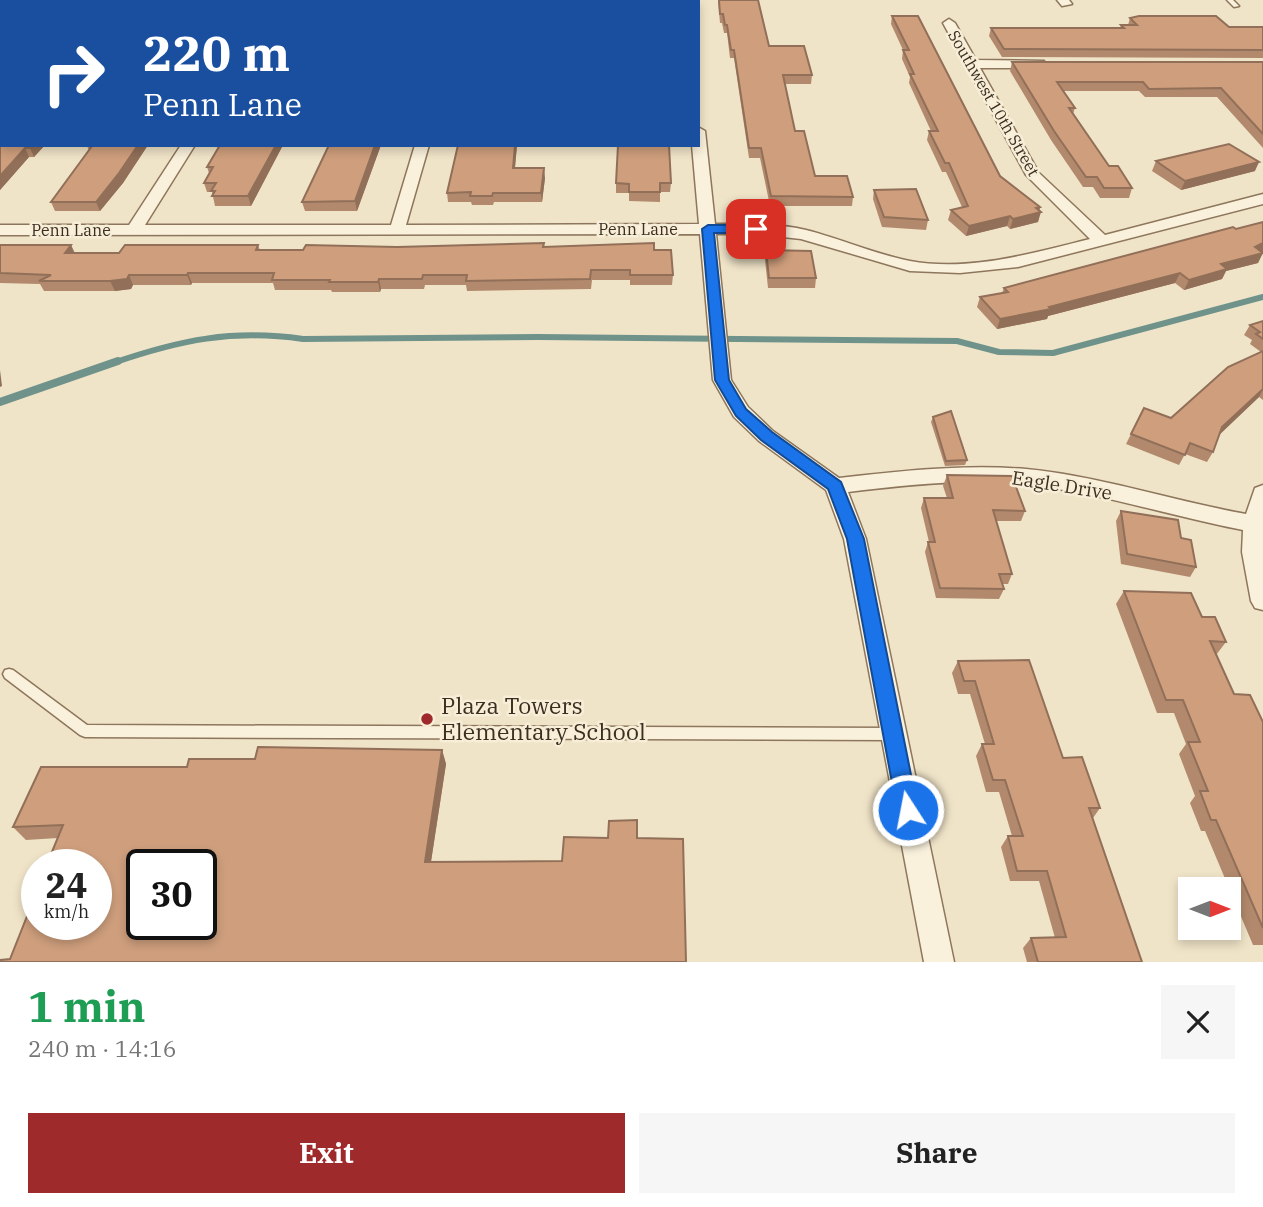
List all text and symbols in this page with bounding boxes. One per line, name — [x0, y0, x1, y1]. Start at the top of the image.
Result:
text: 220 m — [143, 21, 290, 84]
street label: Southwest 10th Street — [944, 26, 1044, 180]
icon: right — [28, 28, 119, 119]
text: Penn Lane — [143, 83, 302, 125]
pin — [726, 199, 786, 259]
icon: arrive — [737, 210, 775, 248]
street label: Penn Lane — [598, 219, 678, 239]
street label: Penn Lane — [31, 220, 111, 240]
street label: Eagle Drive — [1010, 465, 1114, 505]
place label: Plaza Towers Elementary School — [441, 690, 646, 746]
marker: Plaza Towers Elementary School — [419, 711, 435, 727]
position arrow — [871, 773, 945, 847]
speed limit sign: 30 — [126, 849, 217, 940]
text: 24 — [45, 862, 88, 908]
north arrow — [1178, 877, 1241, 940]
map controls — [1178, 877, 1241, 940]
text: km/h — [44, 900, 89, 923]
text: 1 min — [28, 979, 146, 1034]
button: close — [1161, 985, 1235, 1059]
text: 240 m · 14:16 — [28, 1033, 177, 1063]
button: Exit — [28, 1113, 625, 1193]
button: Share — [639, 1113, 1235, 1193]

